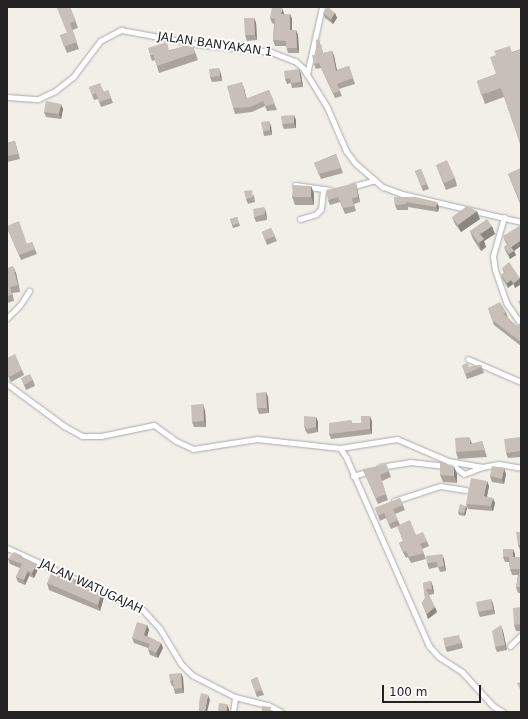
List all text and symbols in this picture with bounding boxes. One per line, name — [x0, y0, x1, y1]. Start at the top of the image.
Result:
street label: JALAN BANYAKAN 1 — [157, 30, 273, 60]
street label: JALAN WATUGAJAH — [37, 557, 145, 617]
scale bar — [384, 677, 483, 703]
text: 100 m — [389, 685, 427, 699]

